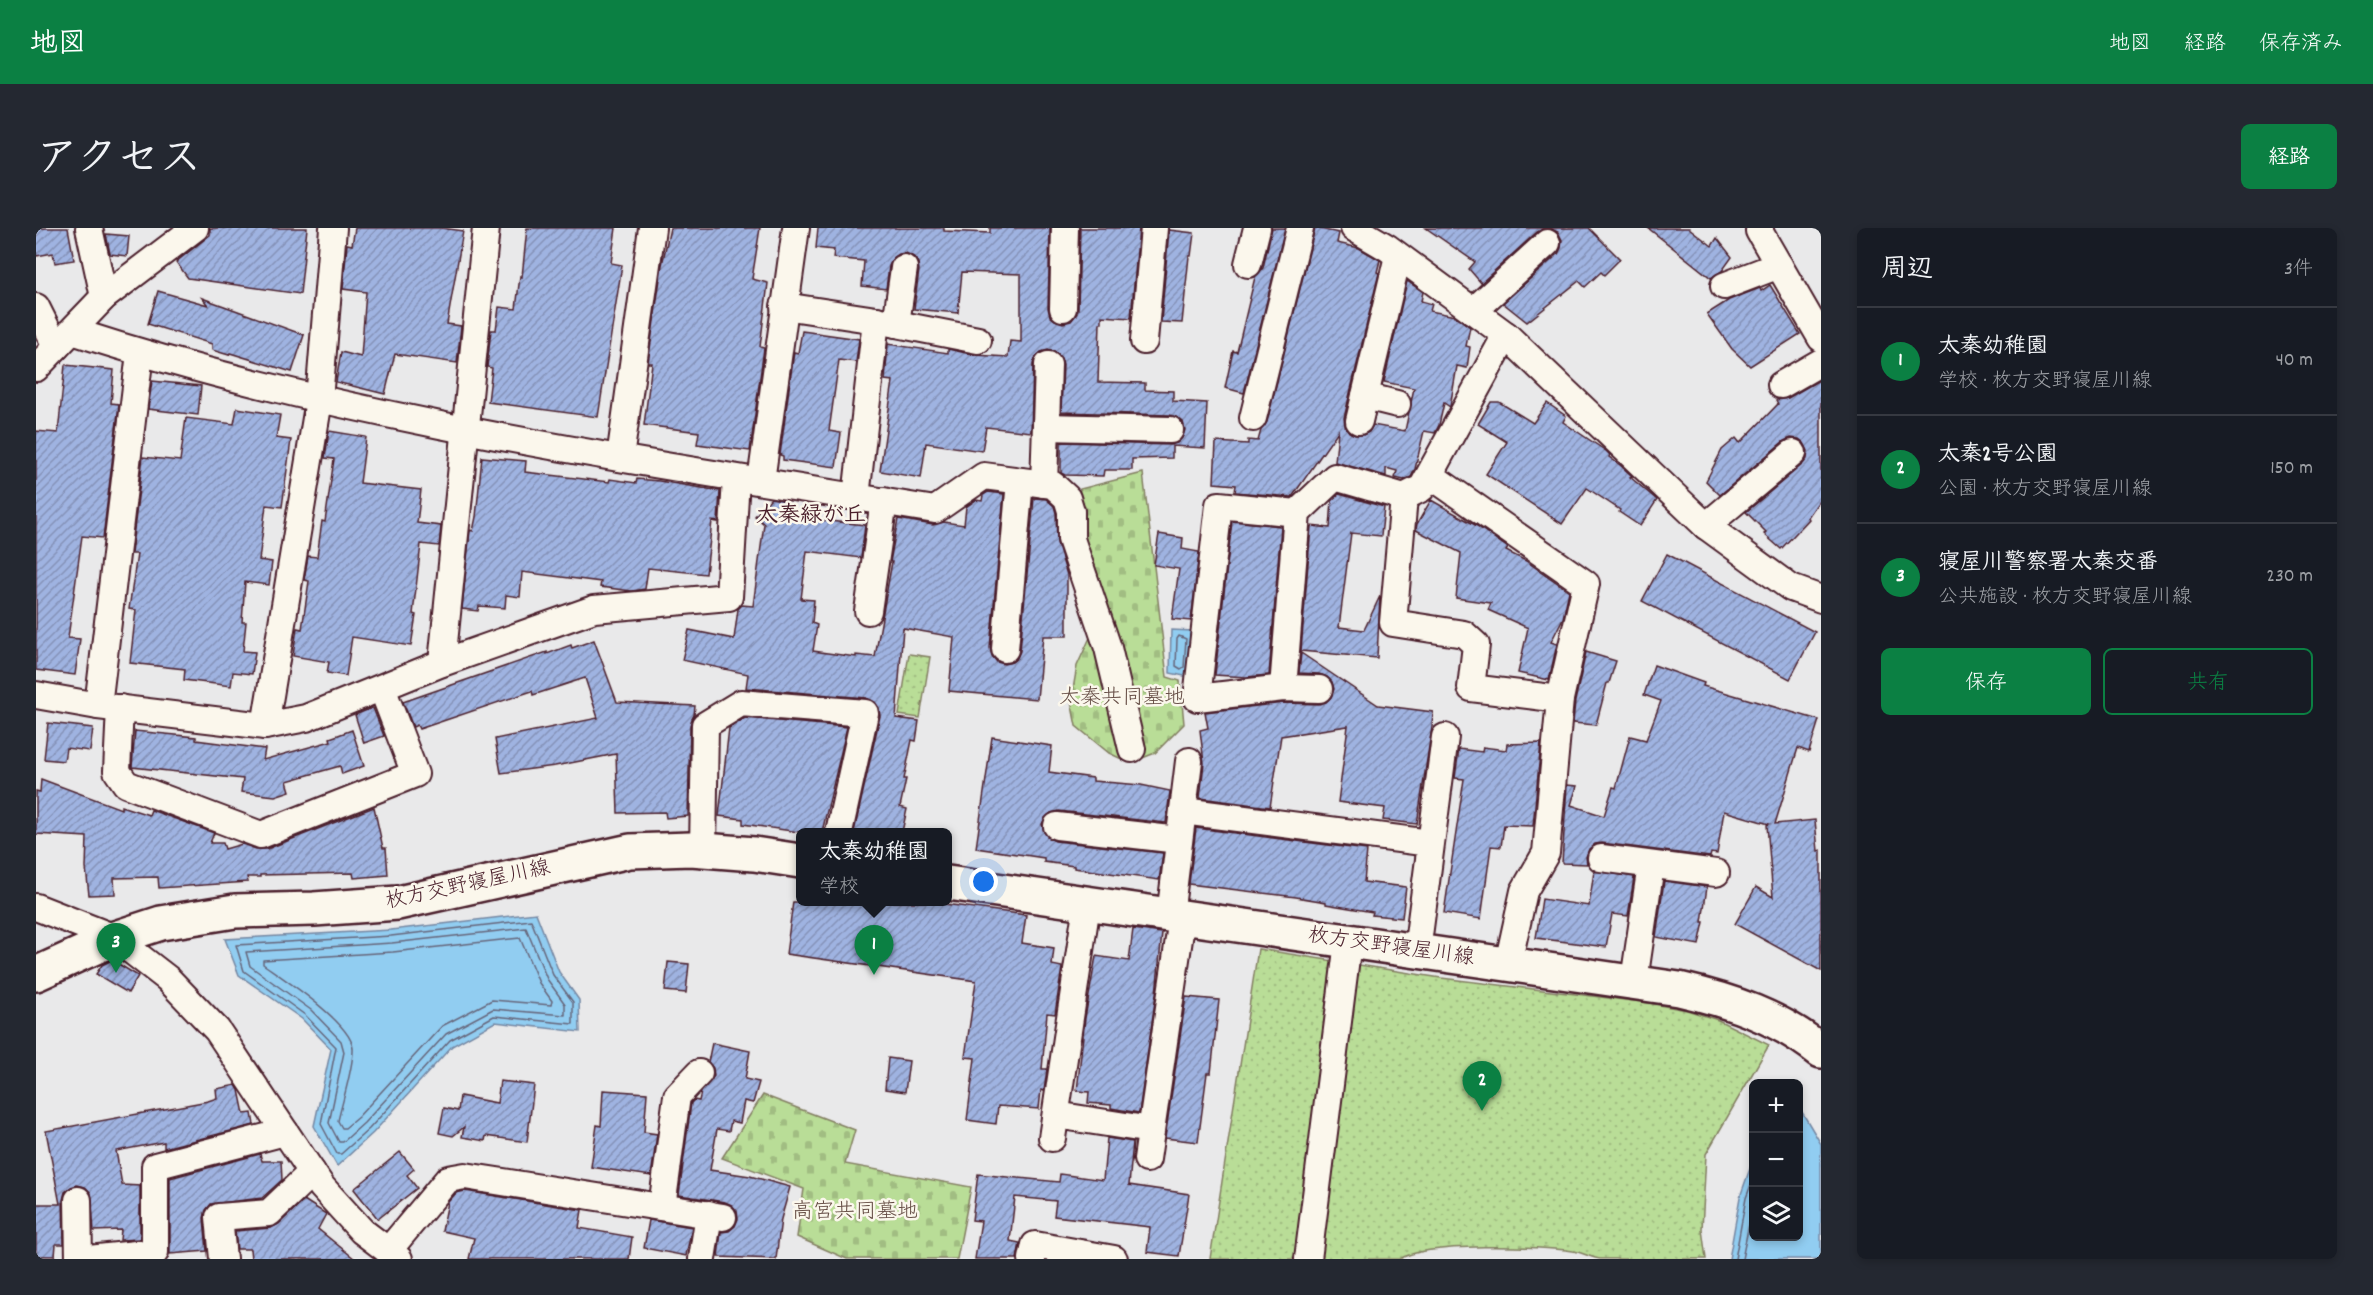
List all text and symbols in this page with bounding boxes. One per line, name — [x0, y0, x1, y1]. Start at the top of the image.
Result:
text: 地図 — [30, 26, 86, 66]
text: 地図 — [2109, 30, 2151, 60]
text: 経路 — [2184, 30, 2226, 60]
text: 保存済み — [2259, 30, 2343, 60]
button: 経路 — [2241, 124, 2337, 189]
text: アクセス — [36, 132, 201, 192]
text: 周辺 — [1881, 252, 1933, 289]
text: 3件 — [2284, 256, 2313, 284]
text: 太秦幼稚園 — [1938, 332, 2048, 363]
text: 1 — [1898, 347, 1903, 375]
text: 40 m — [2275, 347, 2313, 375]
text: 学校 · 枚方交野寝屋川線 — [1938, 368, 2152, 396]
text: 太秦2号公園 — [1938, 440, 2058, 471]
text: 2 — [1896, 455, 1905, 483]
text: 150 m — [2270, 455, 2313, 483]
text: 公園 · 枚方交野寝屋川線 — [1938, 476, 2152, 504]
district label: 太秦緑が丘 — [756, 501, 866, 532]
text: 寝屋川警察署太秦交番 — [1938, 548, 2158, 579]
text: 3 — [1896, 563, 1905, 591]
text: 230 m — [2266, 563, 2313, 591]
text: 公共施設 · 枚方交野寝屋川線 — [1938, 584, 2192, 612]
button: 保存 — [1881, 648, 2091, 715]
button: 共有 — [2103, 648, 2313, 715]
park label: 太秦共同墓地 — [1059, 684, 1185, 714]
popup — [796, 828, 952, 906]
text: 太秦幼稚園 — [819, 838, 929, 869]
street label: 枚方交野寝屋川線 — [383, 854, 553, 918]
your location — [969, 867, 998, 896]
text: 学校 — [819, 874, 859, 902]
street label: 枚方交野寝屋川線 — [1306, 921, 1476, 975]
pin: 3 — [96, 924, 136, 973]
pin: 1 — [854, 926, 894, 975]
pin: 2 — [1462, 1062, 1502, 1111]
map controls — [1749, 1079, 1803, 1241]
button: + — [1749, 1079, 1803, 1133]
button: − — [1749, 1133, 1803, 1187]
button: layers — [1749, 1187, 1803, 1241]
park label: 高宮共同墓地 — [792, 1198, 918, 1228]

